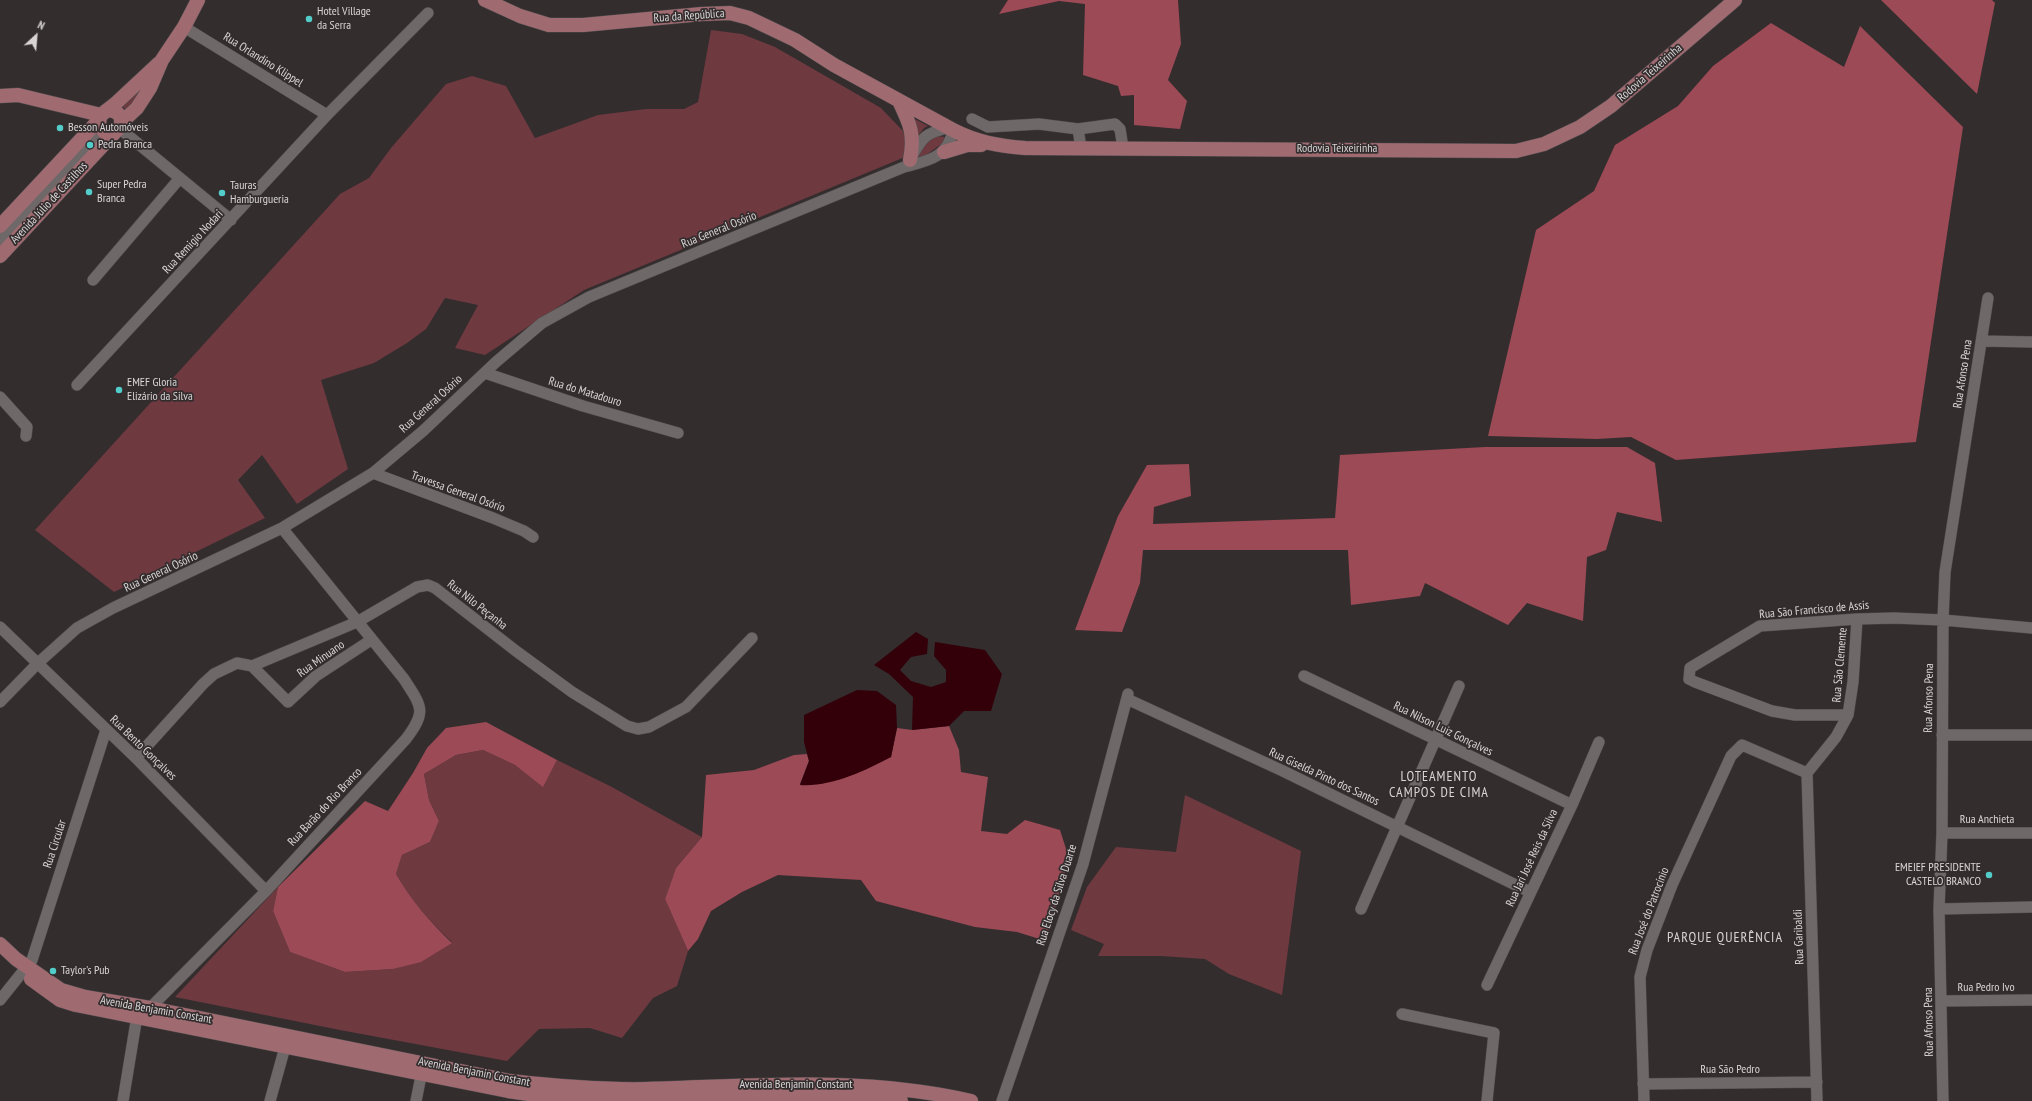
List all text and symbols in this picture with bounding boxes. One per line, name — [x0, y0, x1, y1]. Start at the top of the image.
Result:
place label: Hotel Village da Serra — [317, 5, 371, 33]
street label: Rua da República — [653, 6, 725, 26]
marker: Hotel Village da Serra — [304, 14, 314, 24]
north arrow — [16, 16, 56, 56]
text: N — [36, 18, 47, 33]
street label: Rua Orlandino Klippel — [220, 30, 306, 90]
street label: Rodovia Teixeirinha — [1615, 41, 1685, 105]
place label: Besson Automóveis — [68, 121, 148, 135]
marker: Besson Automóveis — [55, 123, 65, 133]
place label: Pedra Branca — [98, 138, 152, 152]
marker: Pedra Branca — [85, 140, 95, 150]
street label: Rodovia Teixeirinha — [1297, 142, 1377, 156]
street label: Avenida Júlio de Castilhos — [7, 159, 91, 247]
place label: Super Pedra Branca — [97, 178, 147, 206]
place label: Tauras Hamburgueria — [230, 179, 289, 207]
marker: Super Pedra Branca — [84, 187, 94, 197]
marker: Tauras Hamburgueria — [217, 188, 227, 198]
street label: Rua Remigio Nodari — [160, 207, 226, 277]
street label: Rua General Osório — [679, 208, 759, 252]
street label: Rua Afonso Pena — [1950, 339, 1976, 409]
street label: Rua General Osório — [397, 372, 465, 436]
street label: Rua do Matadouro — [547, 374, 623, 410]
place label: EMEF Gloria Elizário da Silva — [127, 376, 193, 404]
marker: EMEF Gloria Elizário da Silva — [114, 385, 124, 395]
street label: Travessa General Osório — [409, 468, 507, 516]
street label: Rua General Osório — [122, 549, 200, 595]
street label: Rua Nilo Peçanha — [444, 577, 510, 633]
street label: Rua São Francisco de Assis — [1759, 598, 1869, 622]
street label: Rua São Clemente — [1830, 627, 1850, 703]
street label: Rua Minuano — [295, 638, 347, 680]
street label: Rua Afonso Pena — [1921, 663, 1937, 733]
street label: Rua Nilson Luiz Gonçalves — [1391, 699, 1495, 759]
street label: Rua Bento Gonçalves — [107, 713, 179, 783]
street label: Rua Giselda Pinto dos Santos — [1267, 745, 1381, 809]
street label: Rua Barão do Rio Branco — [285, 765, 365, 849]
district label: LOTEAMENTO CAMPOS DE CIMA — [1389, 769, 1489, 802]
street label: Rua Jari José Reis da Silva — [1503, 807, 1561, 909]
street label: Rua Anchieta — [1960, 813, 2014, 827]
street label: Rua Circular — [40, 818, 70, 870]
street label: Rua Elocy da Silva Duarte — [1034, 842, 1080, 948]
place label: EMEIEF PRESIDENTE CASTELO BRANCO — [1895, 861, 1981, 889]
street label: Rua José do Patrocínio — [1626, 865, 1672, 957]
marker: EMEIEF PRESIDENTE CASTELO BRANCO — [1984, 870, 1994, 880]
street label: Rua Garibaldi — [1791, 909, 1807, 965]
district label: PARQUE QUERÊNCIA — [1667, 930, 1783, 946]
place label: Taylor's Pub — [61, 964, 110, 978]
marker: Taylor's Pub — [48, 966, 58, 976]
street label: Rua Pedro Ivo — [1957, 981, 2015, 995]
street label: Rua Afonso Pena — [1921, 987, 1937, 1057]
street label: Avenida Benjamin Constant — [99, 993, 213, 1027]
street label: Avenida Benjamin Constant — [417, 1054, 531, 1090]
street label: Rua São Pedro — [1700, 1063, 1760, 1077]
street label: Avenida Benjamin Constant — [739, 1078, 853, 1092]

